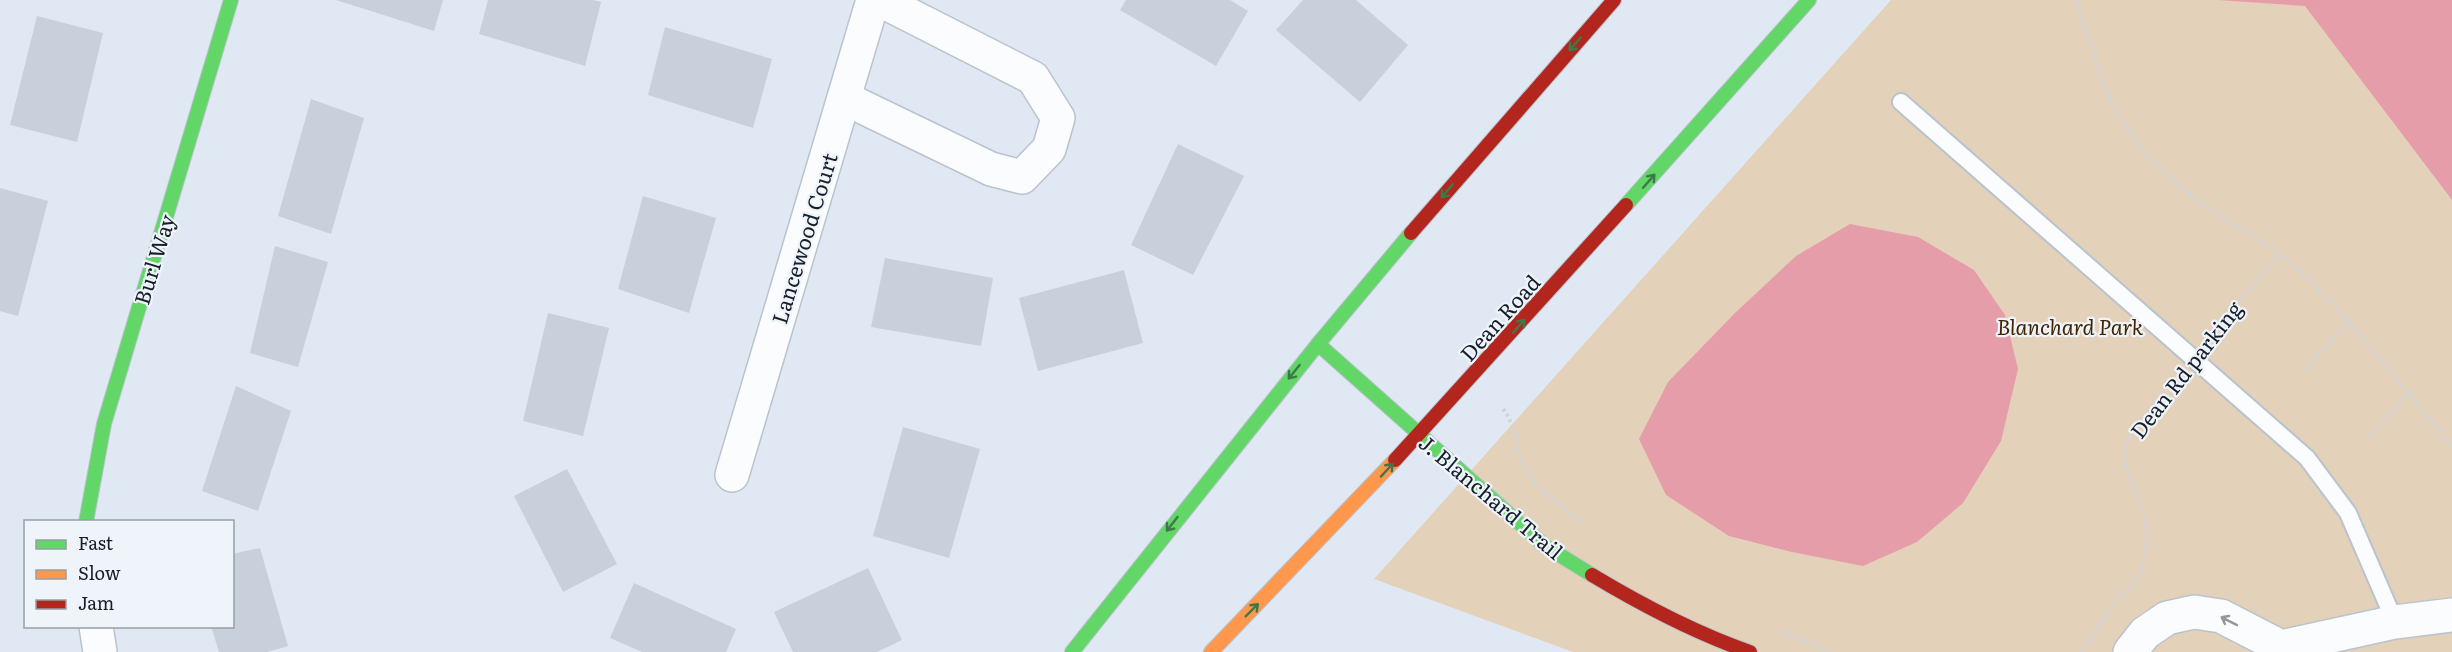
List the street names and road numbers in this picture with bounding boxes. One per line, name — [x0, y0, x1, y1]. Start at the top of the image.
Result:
street label: Lancewood Court — [762, 148, 844, 327]
street label: Burl Way — [125, 209, 182, 308]
street label: Dean Road — [1452, 267, 1546, 367]
street label: Dean Rd parking — [2121, 294, 2249, 444]
street label: J. Blanchard Trail — [1413, 426, 1571, 566]

